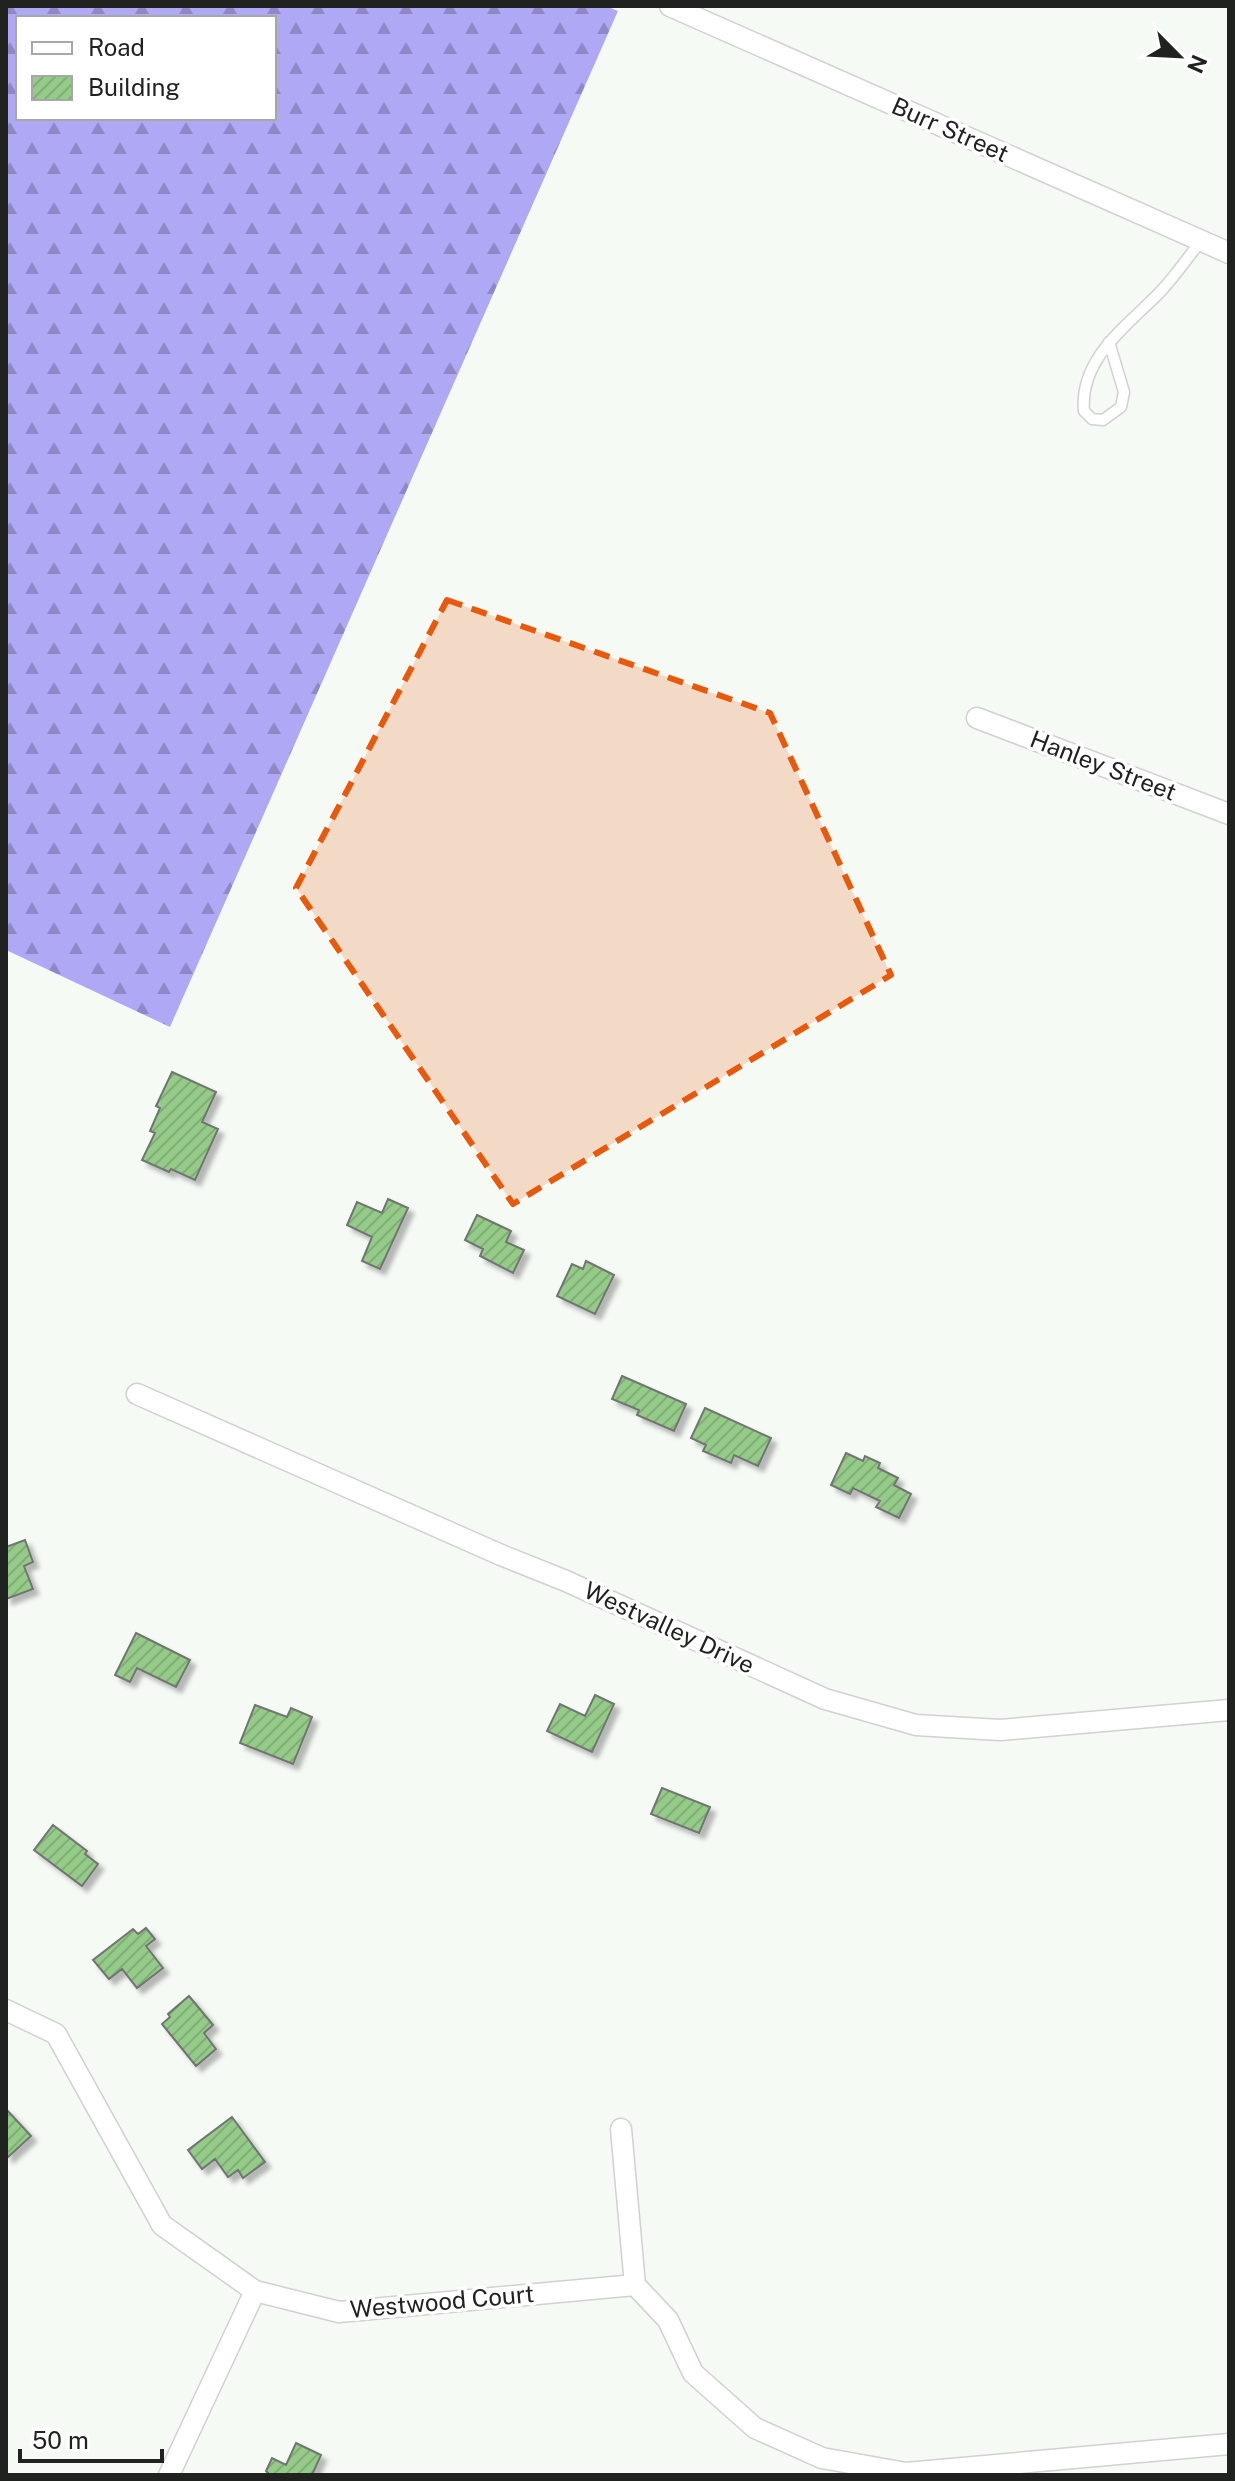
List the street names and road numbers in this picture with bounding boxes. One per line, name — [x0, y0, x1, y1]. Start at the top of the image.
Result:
street label: Burr Street — [888, 91, 1013, 167]
street label: Hanley Street — [1026, 724, 1180, 806]
street label: Westvalley Drive — [580, 1575, 759, 1679]
street label: Westwood Court — [349, 2279, 535, 2323]

